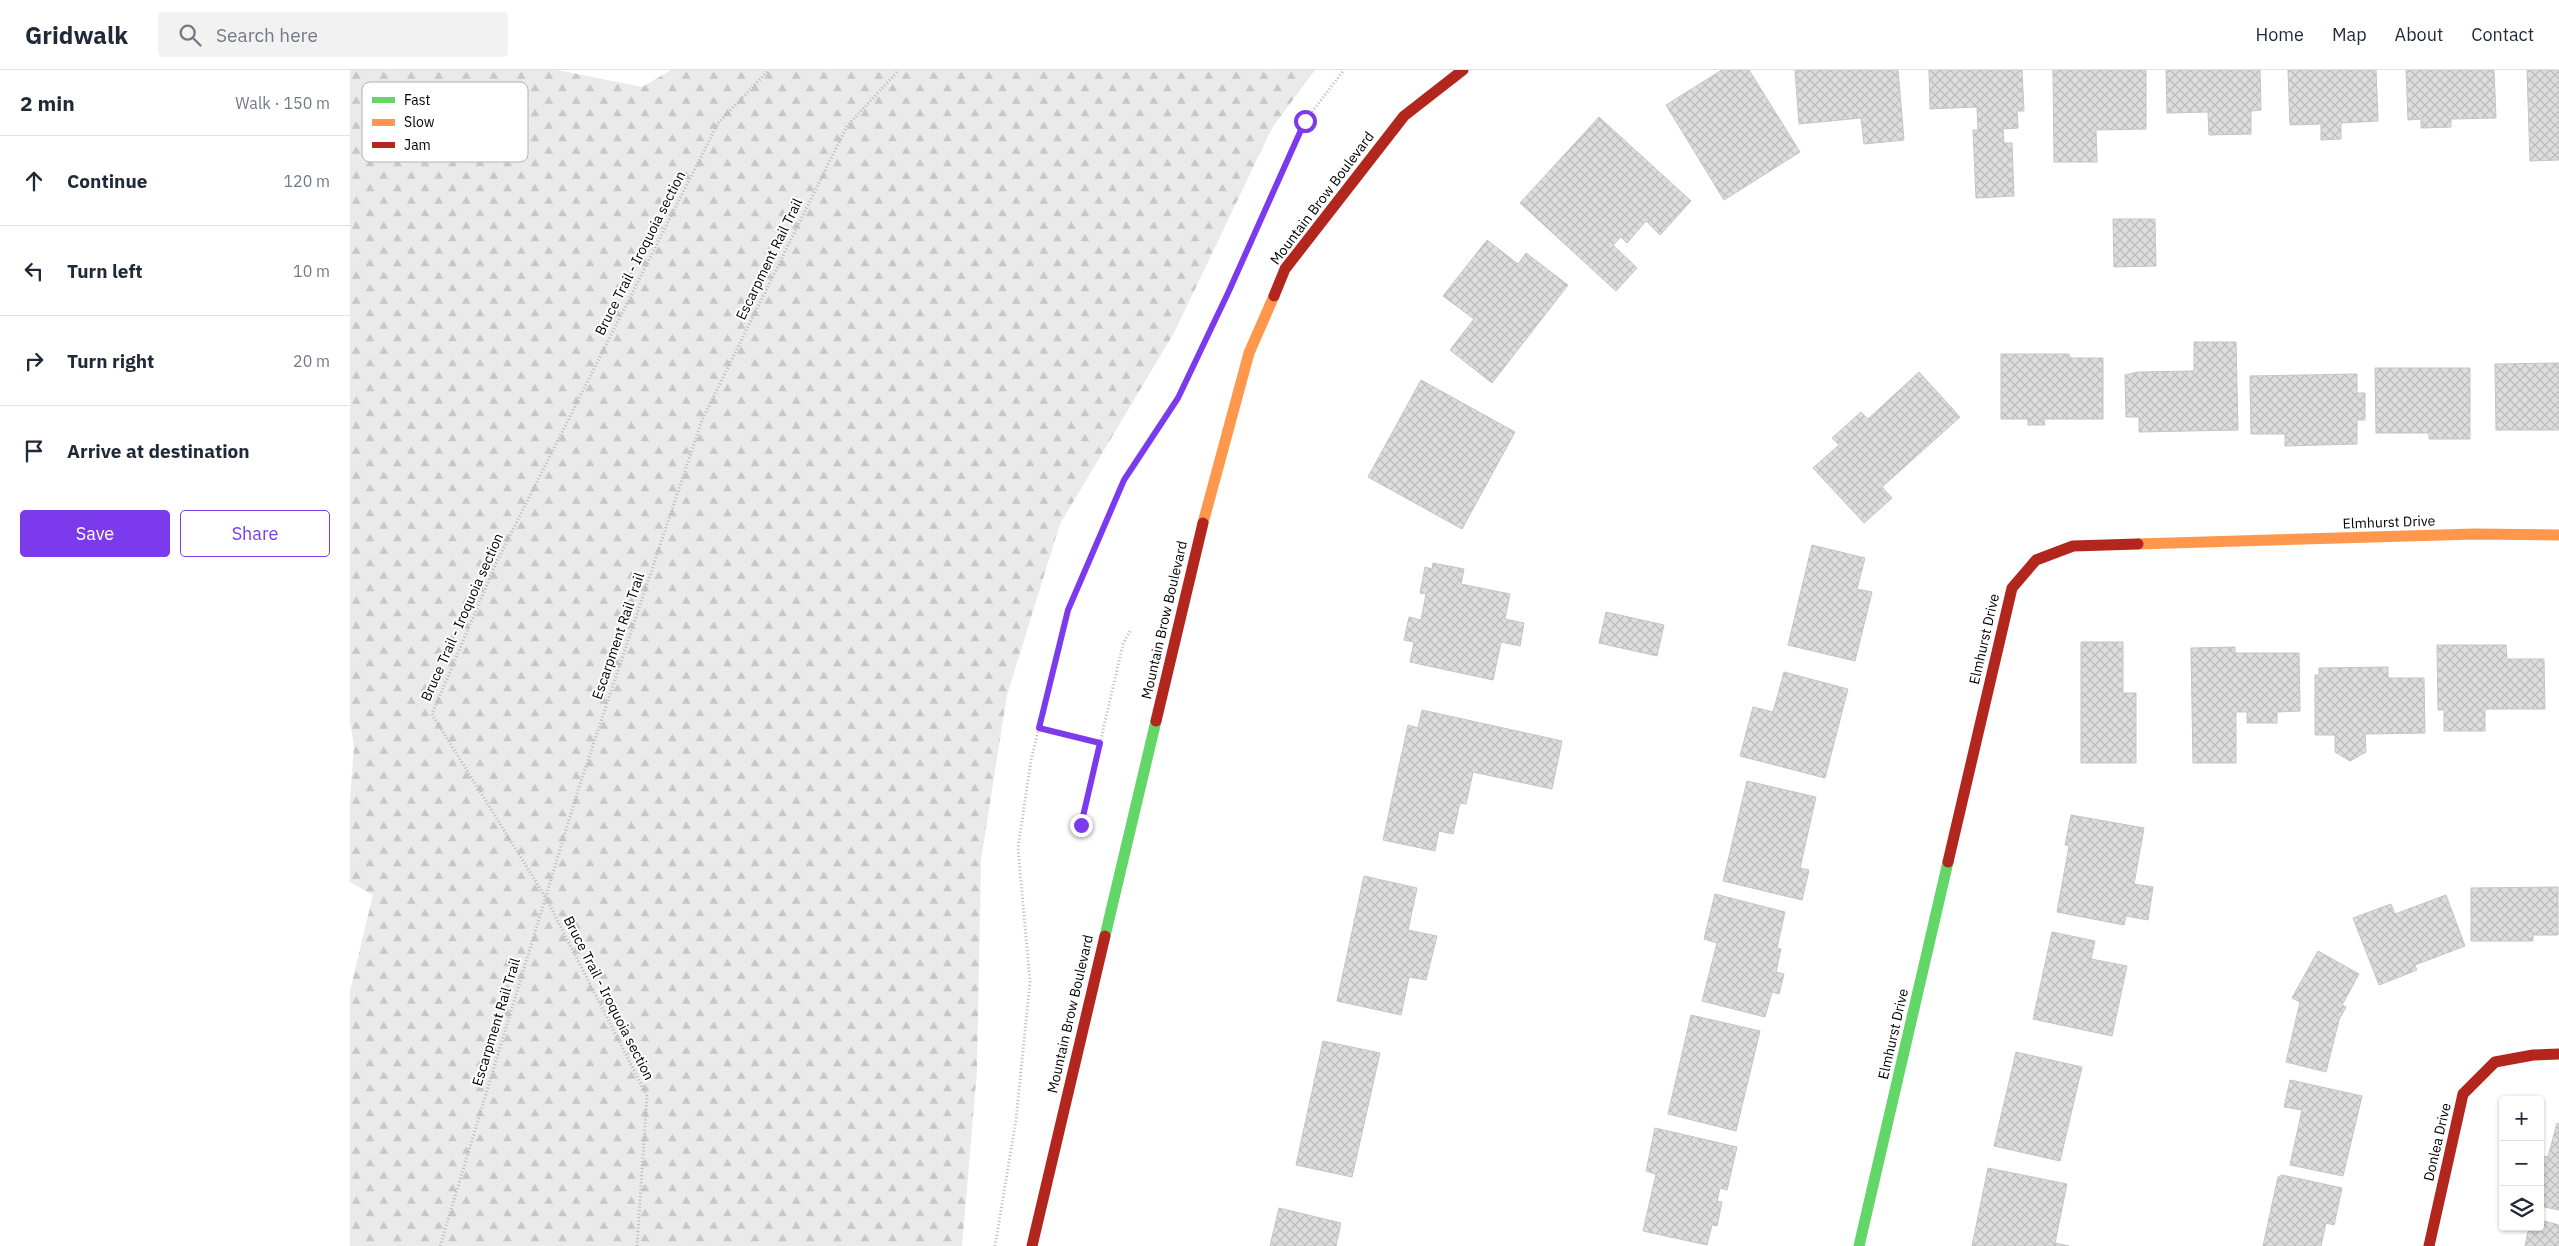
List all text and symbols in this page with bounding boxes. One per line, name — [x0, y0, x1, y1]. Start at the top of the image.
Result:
search box — [158, 12, 508, 57]
text: Gridwalk — [25, 19, 128, 51]
icon: search — [176, 21, 204, 49]
text: Search here — [216, 23, 318, 47]
text: Home — [2256, 23, 2304, 46]
text: Map — [2332, 23, 2367, 46]
text: About — [2395, 23, 2443, 46]
text: Contact — [2471, 23, 2534, 46]
legend — [362, 82, 528, 162]
text: 2 min — [20, 89, 75, 117]
text: Fast — [404, 91, 430, 109]
text: Walk · 150 m — [235, 93, 330, 113]
route start — [1294, 110, 1317, 133]
text: Slow — [404, 113, 435, 131]
street label: Mountain Brow Boulevard — [1266, 128, 1378, 268]
text: Jam — [404, 136, 431, 154]
icon: ahead — [20, 167, 48, 195]
street label: Bruce Trail - Iroquoia section — [591, 168, 689, 338]
text: Continue — [67, 169, 147, 193]
text: 120 m — [283, 171, 330, 191]
street label: Escarpment Rail Trail — [732, 195, 806, 323]
icon: left — [20, 257, 48, 285]
text: Turn left — [67, 259, 143, 283]
text: 10 m — [293, 261, 330, 281]
icon: right — [20, 347, 48, 375]
text: Turn right — [67, 349, 154, 373]
text: 20 m — [293, 351, 330, 371]
icon: arrive — [20, 437, 48, 465]
text: Arrive at destination — [67, 439, 250, 463]
button: Save — [20, 510, 170, 557]
button: Share — [180, 510, 330, 557]
street label: Elmhurst Drive — [2342, 511, 2436, 533]
street label: Bruce Trail - Iroquoia section — [417, 530, 507, 704]
street label: Mountain Brow Boulevard — [1137, 539, 1191, 701]
street label: Escarpment Rail Trail — [588, 570, 648, 702]
street label: Elmhurst Drive — [1965, 592, 2003, 686]
route end — [1070, 814, 1093, 837]
street label: Bruce Trail - Iroquoia section — [560, 913, 658, 1083]
street label: Mountain Brow Boulevard — [1043, 933, 1097, 1095]
street label: Escarpment Rail Trail — [468, 956, 524, 1088]
street label: Elmhurst Drive — [1874, 987, 1912, 1081]
map controls — [2499, 1096, 2544, 1231]
button: + — [2499, 1096, 2544, 1141]
street label: Donlea Drive — [2419, 1101, 2455, 1183]
button: − — [2499, 1141, 2544, 1186]
button: layers — [2499, 1186, 2544, 1231]

